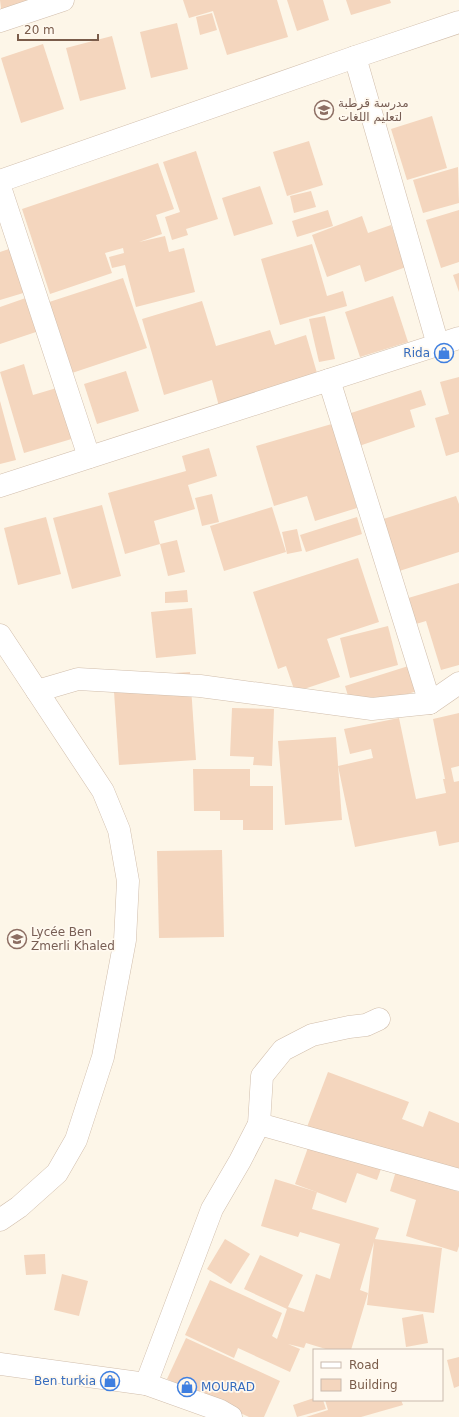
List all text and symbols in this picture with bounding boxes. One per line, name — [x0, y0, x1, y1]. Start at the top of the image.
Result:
scale bar — [18, 16, 98, 42]
text: 20 m — [24, 23, 55, 37]
place label: مدرسة قرطبة لتعليم اللغات — [338, 96, 409, 124]
school or university icon: مدرسة قرطبة لتعليم اللغات — [313, 99, 335, 121]
shop icon: Rida — [433, 342, 455, 364]
place label: Rida — [403, 346, 430, 360]
place label: Lycée Ben Zmerli Khaled — [31, 925, 115, 953]
school or university icon: Lycée Ben Zmerli Khaled — [6, 928, 28, 950]
legend — [313, 1349, 443, 1401]
text: Road — [349, 1358, 379, 1372]
shop icon: Ben turkia — [99, 1370, 121, 1392]
place label: Ben turkia — [34, 1374, 96, 1388]
shop icon: MOURAD — [176, 1376, 198, 1398]
text: Building — [349, 1378, 398, 1392]
place label: MOURAD — [201, 1380, 255, 1394]

